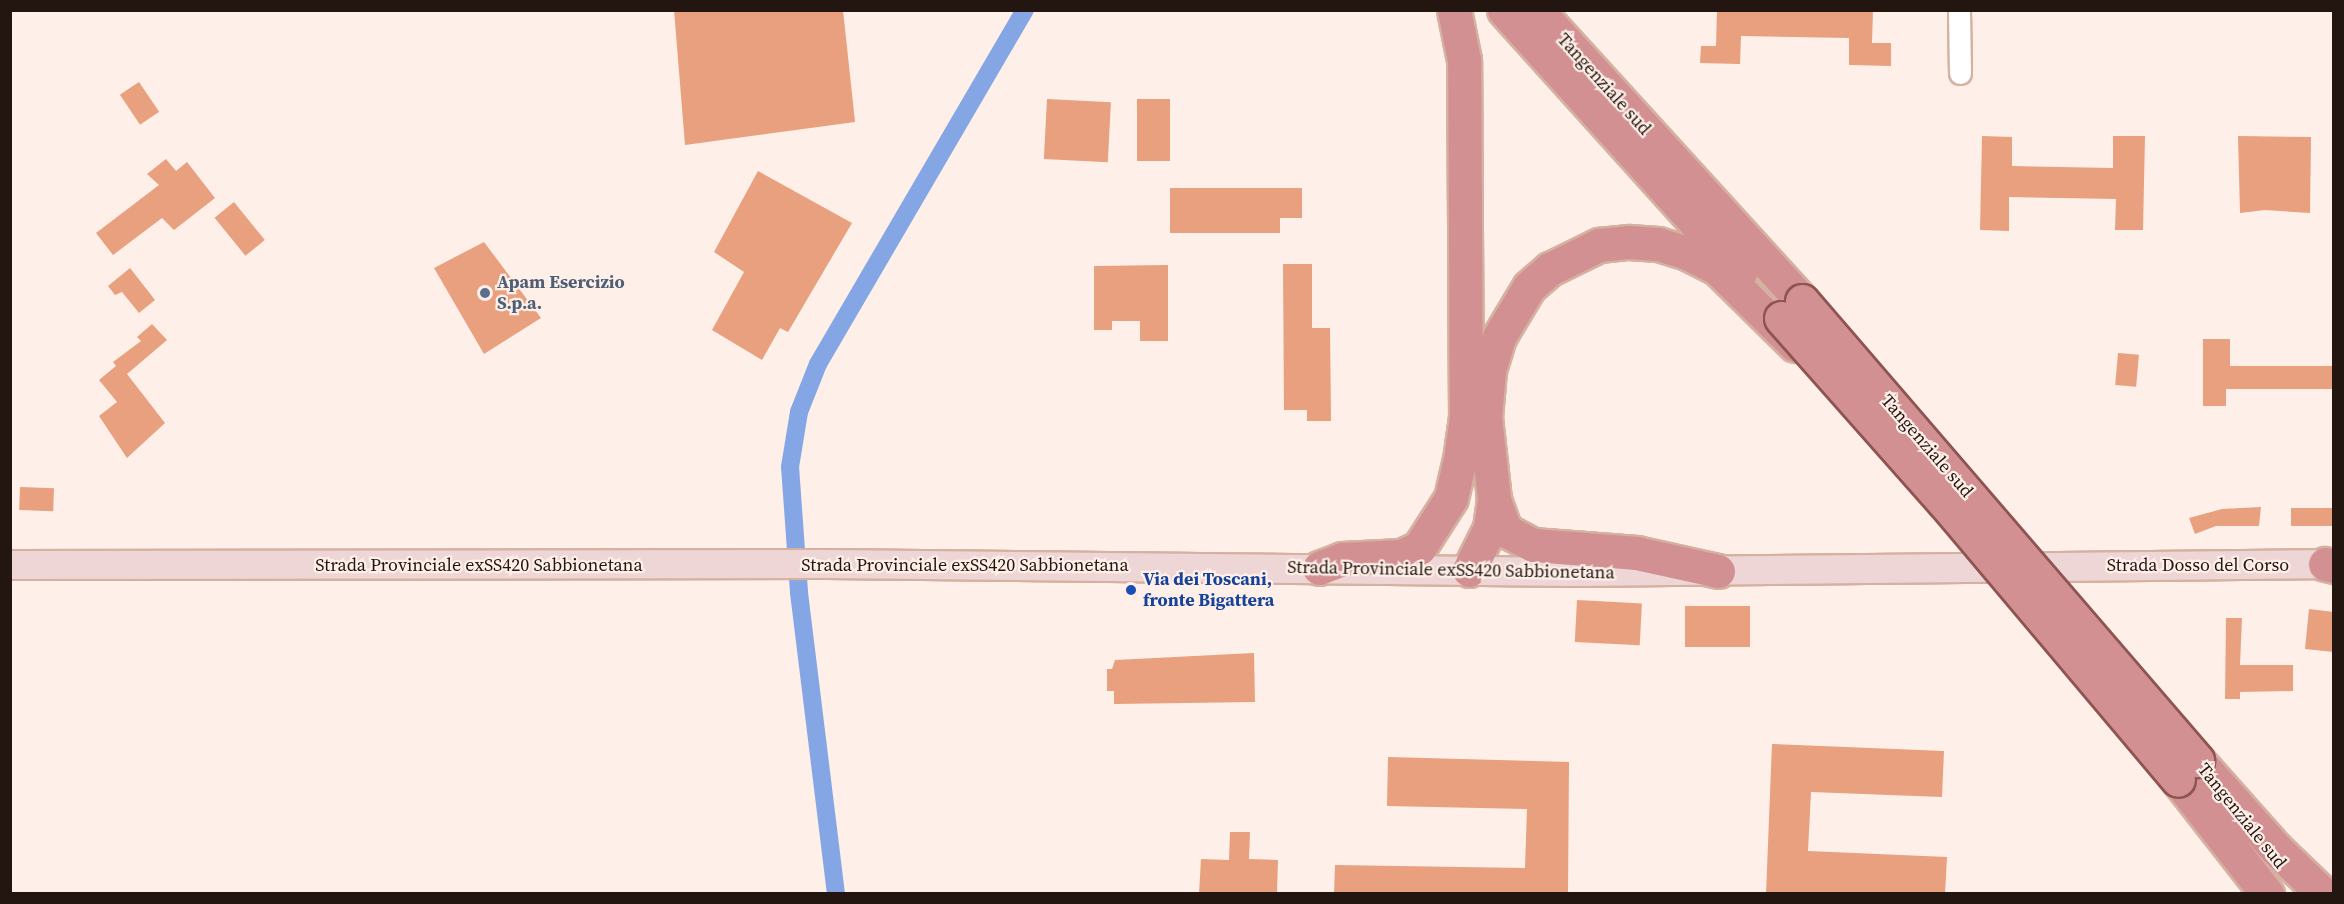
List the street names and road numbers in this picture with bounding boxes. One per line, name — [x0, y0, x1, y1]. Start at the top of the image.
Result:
street label: Tangenziale sud — [1553, 29, 1655, 139]
street label: Tangenziale sud — [1876, 390, 1978, 502]
street label: Strada Provinciale exSS420 Sabbionetana — [315, 554, 643, 576]
street label: Strada Provinciale exSS420 Sabbionetana — [801, 554, 1129, 576]
street label: Strada Dosso del Corso — [2107, 554, 2289, 576]
street label: Strada Provinciale exSS420 Sabbionetana — [1287, 556, 1615, 584]
street label: Tangenziale sud — [2193, 759, 2291, 873]

